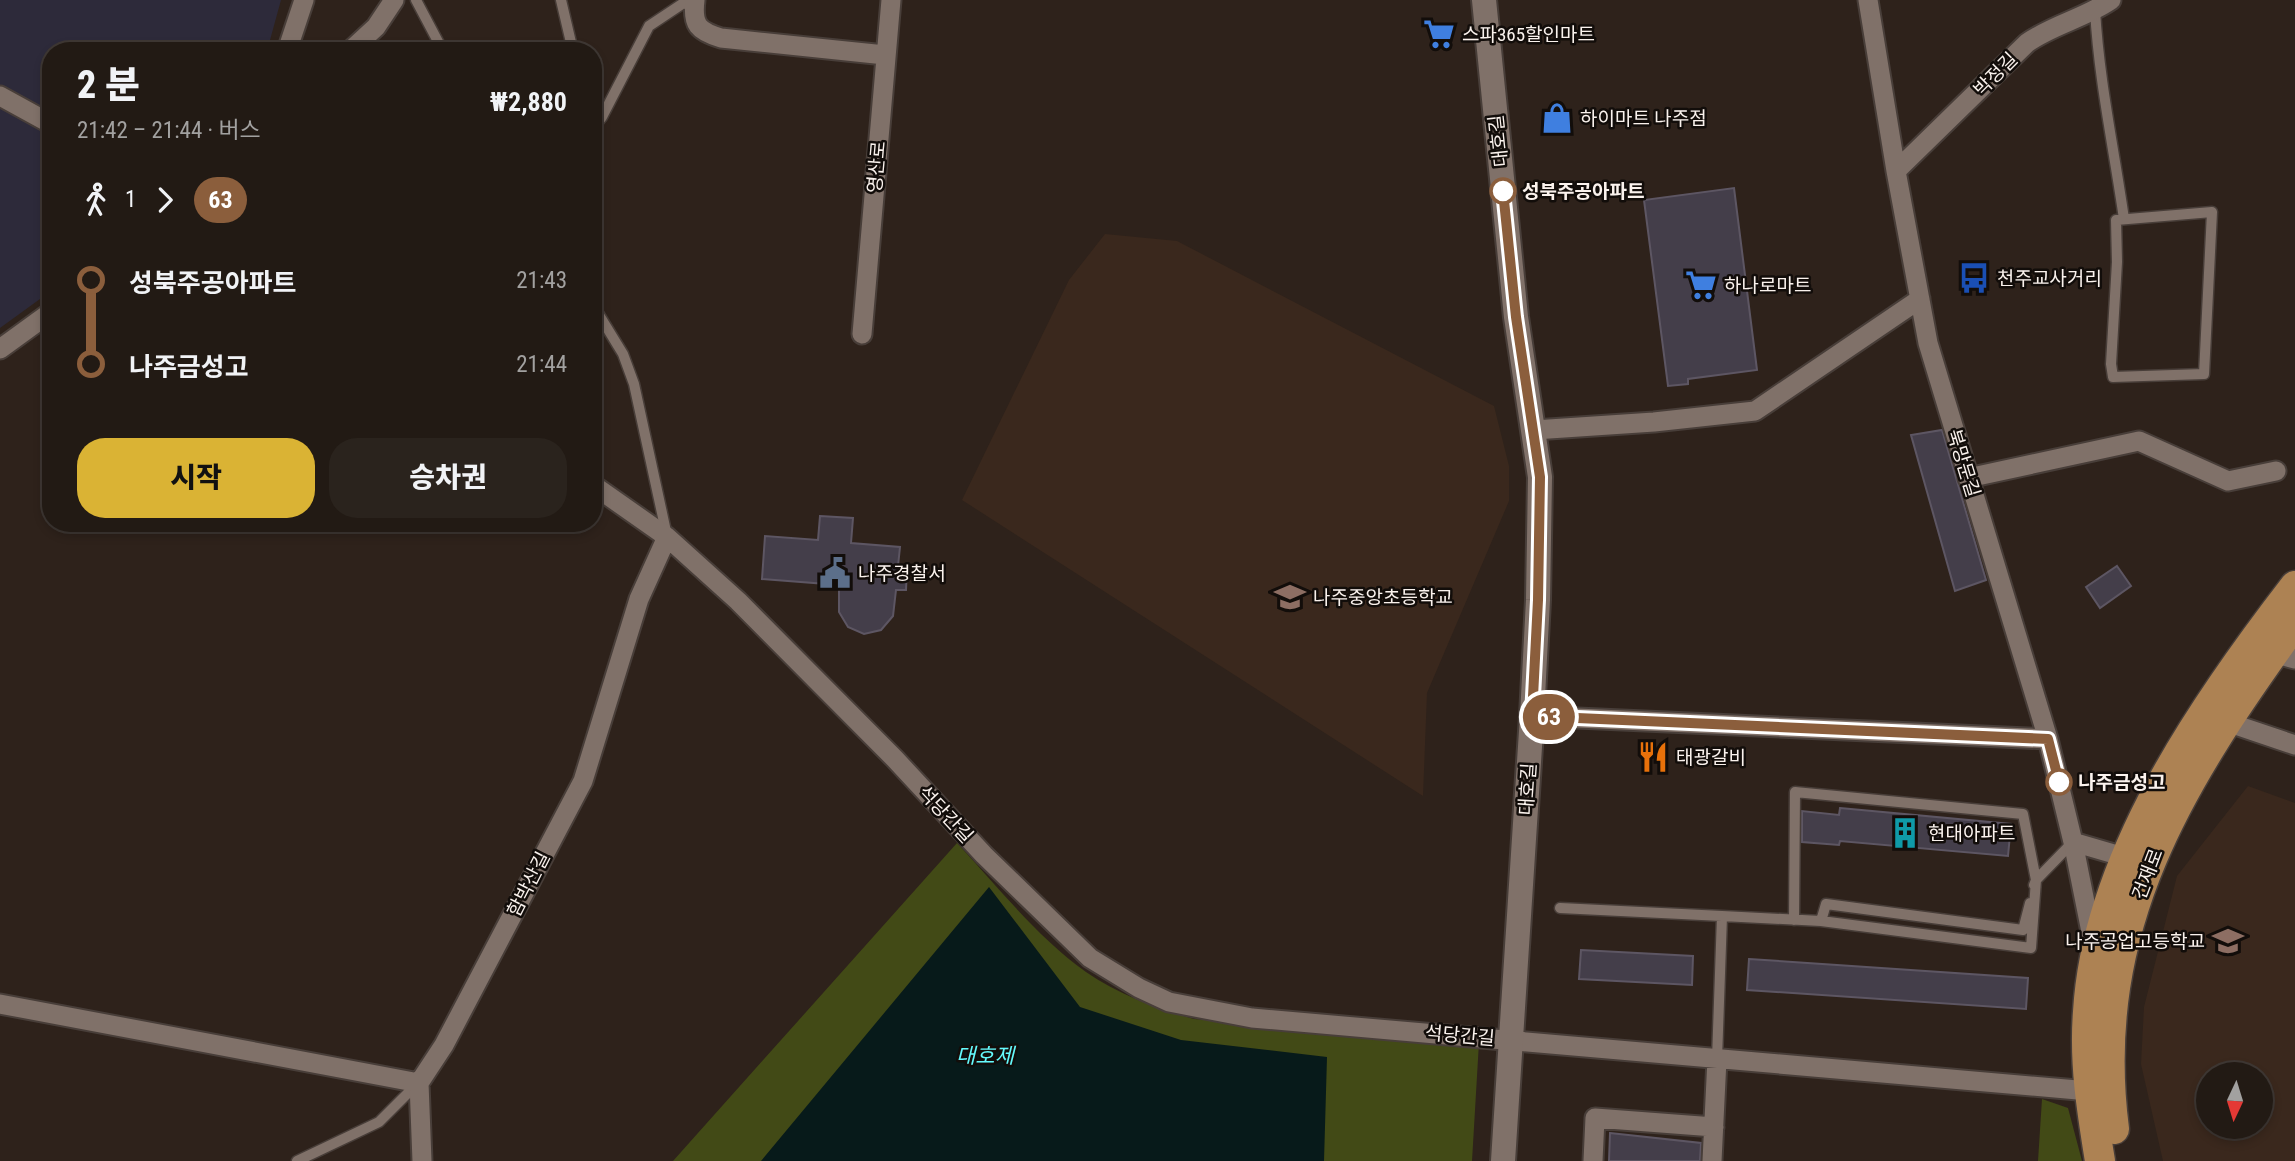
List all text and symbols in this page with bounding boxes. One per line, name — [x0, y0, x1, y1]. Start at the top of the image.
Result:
supermarket icon: 스파365할인마트 — [1422, 17, 1456, 51]
place label: 스파365할인마트 — [1462, 23, 1595, 46]
street label: 박정길 — [1969, 48, 2022, 101]
text: 2 분 — [77, 63, 140, 107]
text: ₩2,880 — [490, 87, 567, 117]
shop icon: 하이마트 나주점 — [1540, 101, 1574, 135]
place label: 하이마트 나주점 — [1580, 107, 1707, 130]
street label: 대호길 — [1484, 114, 1513, 168]
text: 21:42 – 21:44 · 버스 — [77, 117, 261, 144]
street label: 영산로 — [863, 140, 890, 194]
marker: 성북주공아파트 — [1490, 178, 1516, 204]
place label: 성북주공아파트 — [1522, 180, 1644, 203]
icon: walk — [77, 181, 115, 219]
icon: forward — [146, 181, 184, 219]
text: 1 — [125, 186, 136, 213]
text: 63 — [208, 186, 233, 214]
bus stop icon: 천주교사거리 — [1957, 261, 1991, 295]
text: 21:43 — [516, 267, 567, 294]
place label: 천주교사거리 — [1997, 267, 2102, 290]
text: 성북주공아파트 — [129, 268, 296, 298]
supermarket icon: 하나로마트 — [1684, 268, 1718, 302]
place label: 하나로마트 — [1724, 274, 1811, 297]
text: 21:44 — [516, 351, 567, 378]
text: 나주금성고 — [129, 352, 249, 382]
street label: 북망문길 — [1942, 426, 1985, 500]
button: 시작 — [77, 438, 315, 518]
button: 승차권 — [329, 438, 567, 518]
public building icon: 나주경찰서 — [818, 556, 852, 590]
place label: 나주경찰서 — [858, 562, 945, 585]
school or university icon: 나주중앙초등학교 — [1273, 580, 1307, 614]
place label: 나주중앙초등학교 — [1313, 586, 1453, 609]
line badge: 63 — [1518, 694, 1580, 740]
text: 63 — [1537, 703, 1561, 731]
restaurant icon: 태광갈비 — [1636, 740, 1670, 774]
place label: 태광갈비 — [1676, 746, 1746, 769]
street label: 대호길 — [1514, 762, 1541, 816]
marker: 나주금성고 — [2046, 769, 2072, 795]
place label: 나주금성고 — [2078, 771, 2165, 794]
street label: 석당간길 — [913, 781, 978, 848]
building icon: 현대아파트 — [1888, 816, 1922, 850]
place label: 현대아파트 — [1928, 822, 2015, 845]
street label: 건재로 — [2127, 846, 2168, 903]
street label: 함박산길 — [502, 848, 555, 921]
school or university icon: 나주공업고등학교 — [2211, 924, 2245, 958]
place label: 나주공업고등학교 — [2065, 930, 2205, 953]
street label: 석당간길 — [1424, 1021, 1496, 1050]
water label: 대호제 — [956, 1044, 1017, 1068]
north arrow — [2196, 1062, 2273, 1139]
map controls — [2196, 1062, 2273, 1139]

